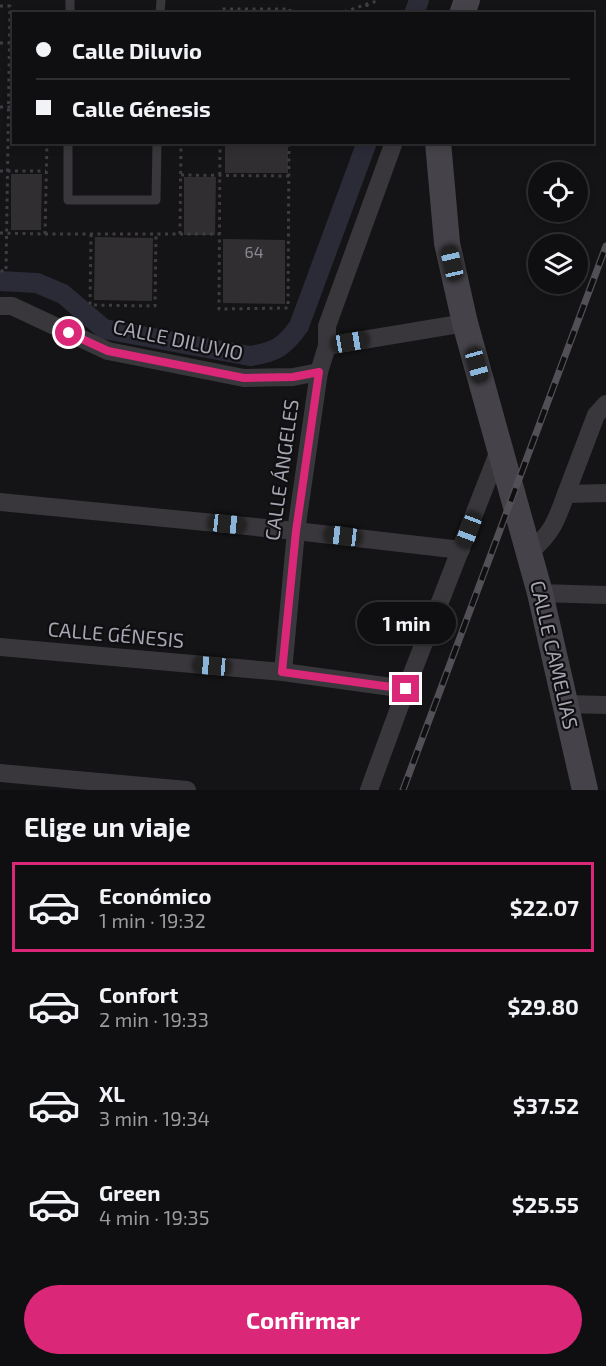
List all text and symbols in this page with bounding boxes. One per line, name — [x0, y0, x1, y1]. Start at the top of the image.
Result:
text: Calle Diluvio — [72, 37, 202, 63]
text: Calle Génesis — [72, 95, 211, 121]
map controls — [528, 162, 588, 294]
button: locate — [528, 162, 588, 222]
button: layers — [528, 234, 588, 294]
house number: 64 — [245, 242, 264, 261]
car — [439, 243, 465, 283]
street label: CALLE DILUVIO — [111, 313, 246, 365]
route start — [55, 319, 82, 346]
car — [331, 330, 369, 354]
car — [463, 345, 491, 385]
street label: CALLE ÁNGELES — [259, 398, 303, 542]
car — [454, 510, 484, 550]
car — [208, 513, 246, 535]
car — [324, 525, 362, 547]
street label: CALLE CAMELIAS — [526, 578, 584, 731]
callout: 1 min — [356, 602, 456, 644]
text: 1 min — [382, 611, 431, 635]
street label: CALLE GÉNESIS — [47, 616, 185, 652]
car — [193, 655, 231, 677]
route end — [392, 675, 419, 702]
text: Elige un viaje — [24, 810, 191, 842]
icon: car — [27, 880, 81, 934]
text: Económico — [99, 882, 211, 908]
text: $22.07 — [510, 894, 579, 920]
text: 1 min · 19:32 — [99, 908, 206, 932]
icon: car — [27, 979, 81, 1033]
text: Confort — [99, 981, 178, 1007]
text: $29.80 — [508, 993, 579, 1019]
text: 2 min · 19:33 — [99, 1007, 209, 1031]
icon: car — [27, 1078, 81, 1132]
text: XL — [99, 1080, 125, 1106]
text: $37.52 — [513, 1092, 579, 1118]
text: 3 min · 19:34 — [99, 1106, 210, 1130]
icon: car — [27, 1177, 81, 1231]
text: Green — [99, 1179, 161, 1205]
text: $25.55 — [512, 1191, 579, 1217]
text: 4 min · 19:35 — [99, 1205, 209, 1229]
button: Confirmar — [24, 1285, 582, 1354]

